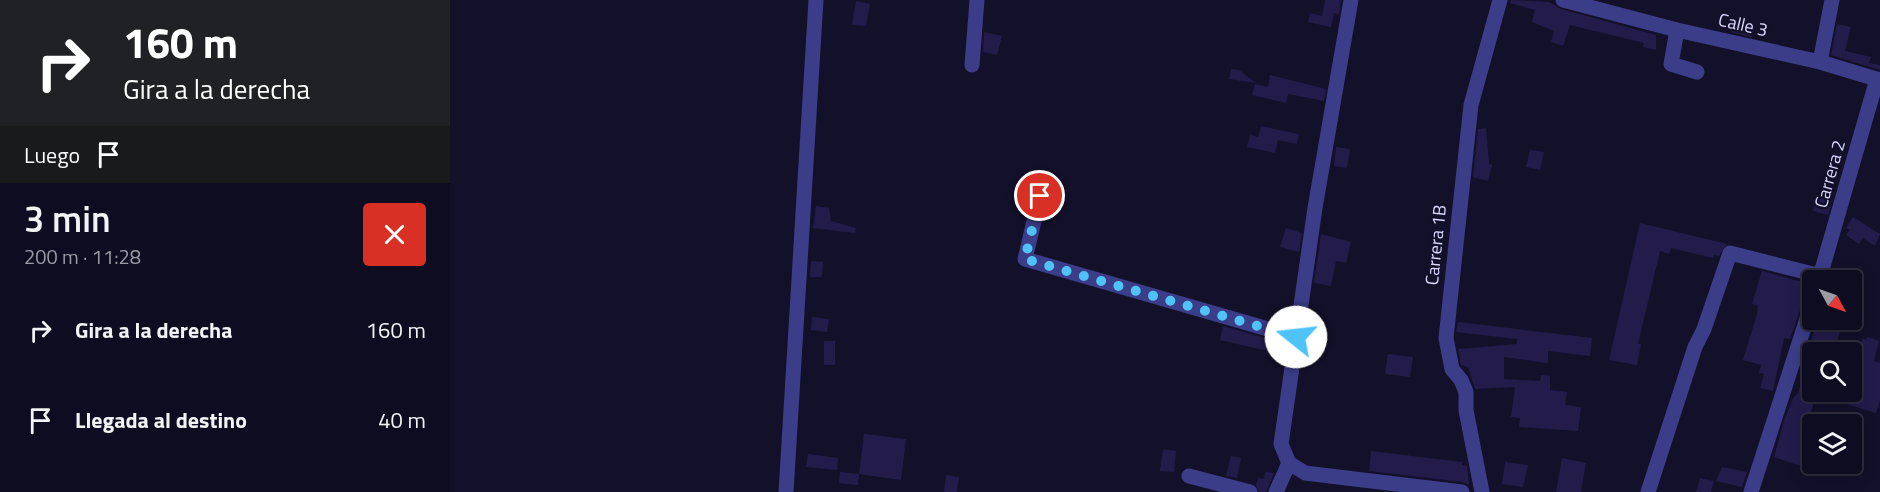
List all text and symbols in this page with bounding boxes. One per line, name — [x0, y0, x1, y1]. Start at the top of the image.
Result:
street label: Calle 3 — [1716, 6, 1771, 43]
text: 160 m — [123, 10, 238, 74]
icon: right — [24, 24, 102, 102]
text: Gira a la derecha — [123, 68, 310, 109]
street label: Carrera 2 — [1807, 137, 1852, 211]
text: Luego — [24, 138, 80, 172]
icon: arrive — [92, 138, 125, 171]
pin — [1014, 170, 1065, 221]
icon: arrive — [1023, 179, 1056, 212]
text: 3 min — [24, 191, 111, 246]
button: close — [363, 203, 426, 266]
street label: Carrera 1B — [1418, 203, 1453, 286]
text: 200 m · 11:28 — [24, 241, 141, 272]
north arrow — [1802, 270, 1862, 330]
map controls — [1802, 270, 1862, 474]
position arrow — [1264, 305, 1328, 369]
text: Gira a la derecha — [75, 313, 232, 347]
text: 160 m — [366, 313, 426, 347]
icon: right — [24, 314, 57, 347]
button: search — [1802, 342, 1862, 402]
text: Llegada al destino — [75, 403, 247, 437]
text: 40 m — [378, 403, 426, 437]
icon: arrive — [24, 404, 57, 437]
button: layers — [1802, 414, 1862, 474]

